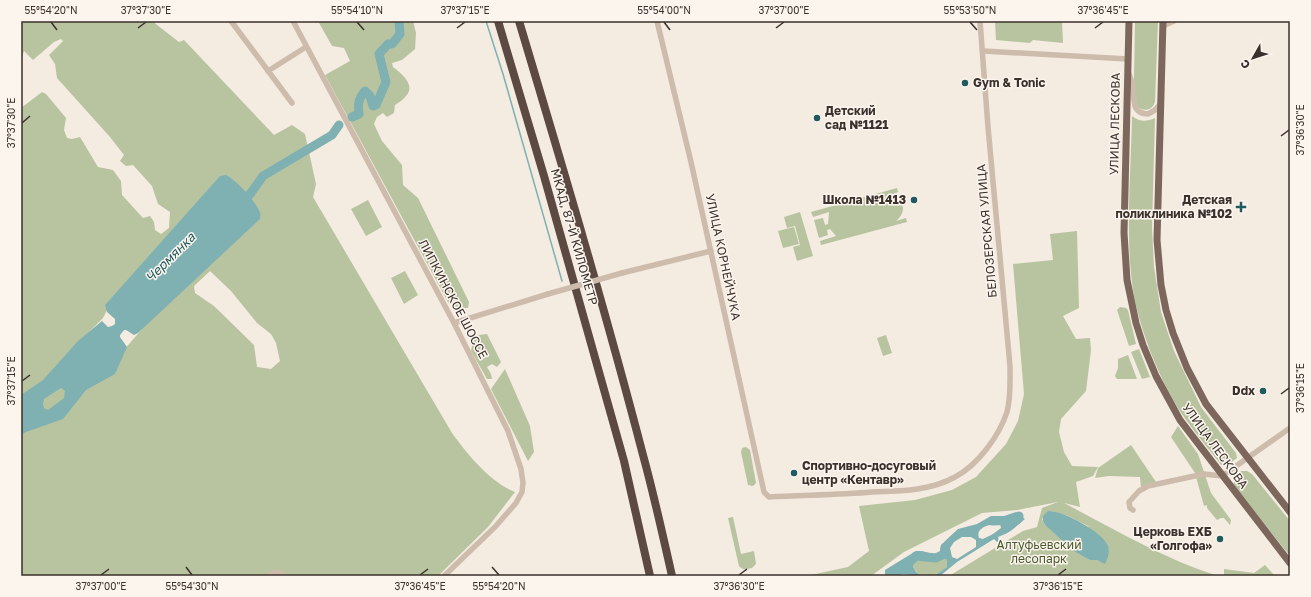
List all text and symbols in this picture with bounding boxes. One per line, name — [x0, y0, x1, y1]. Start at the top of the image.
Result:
text: 55°54'20"N — [24, 4, 78, 16]
text: 37°37'30"E — [121, 4, 171, 16]
text: 55°54'10"N — [331, 4, 383, 16]
text: 37°37'15"E — [440, 4, 490, 16]
text: 55°54'00"N — [637, 4, 691, 16]
text: 37°37'00"E — [759, 4, 809, 16]
text: 55°53'50"N — [944, 4, 996, 16]
text: 37°36'45"E — [1077, 4, 1129, 16]
north arrow — [1233, 38, 1273, 78]
text: С — [1237, 57, 1252, 72]
street label: УЛИЦА ЛЕСКОВА — [1106, 73, 1123, 175]
place label: Gym & Tonic — [973, 75, 1046, 90]
marker: Gym & Tonic — [960, 78, 970, 88]
text: 37°37'30"E — [5, 98, 17, 148]
place label: Детский сад №1121 — [825, 103, 889, 132]
text: 37°36'30"E — [1294, 104, 1306, 156]
marker: Детский сад №1121 — [812, 113, 822, 123]
street label: БЕЛОЗЕРСКАЯ УЛИЦА — [973, 164, 1000, 299]
street label: МКАД, 87-Й КИЛОМЕТР — [548, 167, 601, 307]
street label: УЛИЦА КОРНЕЙЧУКА — [703, 192, 744, 321]
place label: Школа №1413 — [823, 192, 906, 207]
place label: Детская поликлиника №102 — [1116, 192, 1232, 221]
marker: Школа №1413 — [909, 195, 919, 205]
marker: Детская поликлиника №102 — [1235, 201, 1247, 213]
water label: Чермянка — [142, 228, 199, 285]
street label: ЛИПКИНСКОЕ ШОССЕ — [416, 237, 491, 361]
text: 37°37'15"E — [5, 356, 17, 406]
text: 37°36'15"E — [1294, 363, 1306, 413]
place label: Ddx — [1232, 383, 1255, 398]
marker: Ddx — [1258, 386, 1268, 396]
street label: УЛИЦА ЛЕСКОВА — [1179, 400, 1252, 492]
place label: Спортивно-досуговый центр «Кентавр» — [802, 458, 936, 487]
marker: Спортивно-досуговый центр «Кентавр» — [789, 468, 799, 478]
place label: Церковь ЕХБ «Голгофа» — [1133, 524, 1213, 553]
marker: Церковь ЕХБ «Голгофа» — [1215, 534, 1225, 544]
park label: Алтуфьевский лесопарк — [996, 537, 1082, 566]
text: 37°37'00"E — [76, 580, 126, 592]
text: 55°54'30"N — [165, 580, 219, 592]
text: 37°36'45"E — [394, 580, 446, 592]
text: 55°54'20"N — [472, 580, 526, 592]
text: 37°36'30"E — [713, 580, 765, 592]
text: 37°36'15"E — [1033, 580, 1083, 592]

